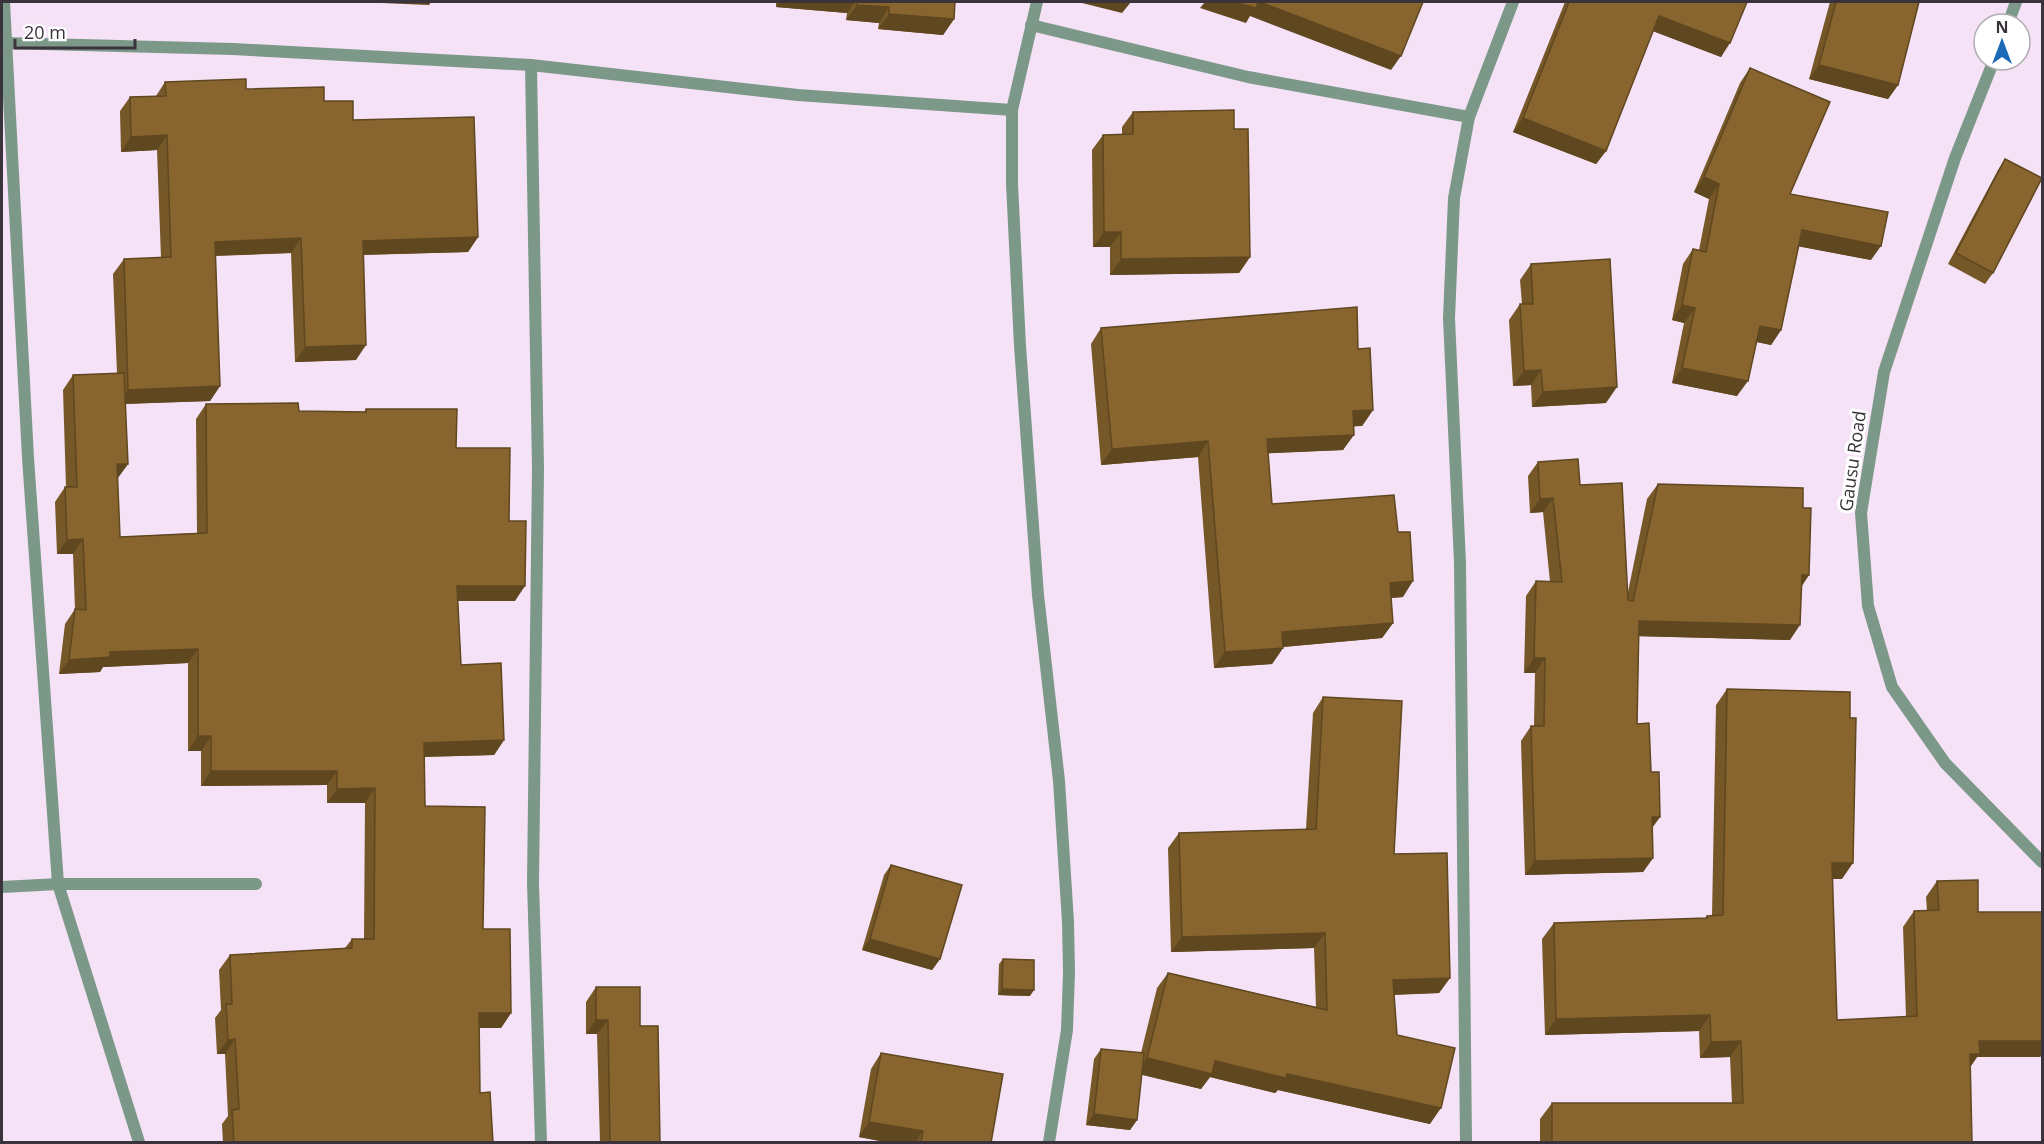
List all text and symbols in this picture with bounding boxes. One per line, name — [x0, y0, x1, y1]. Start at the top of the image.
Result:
scale bar — [15, 12, 135, 50]
north arrow — [1972, 12, 2032, 72]
text: N — [1995, 16, 2009, 38]
text: 20 m — [24, 20, 66, 44]
street label: Gausu Road — [1833, 409, 1871, 513]

